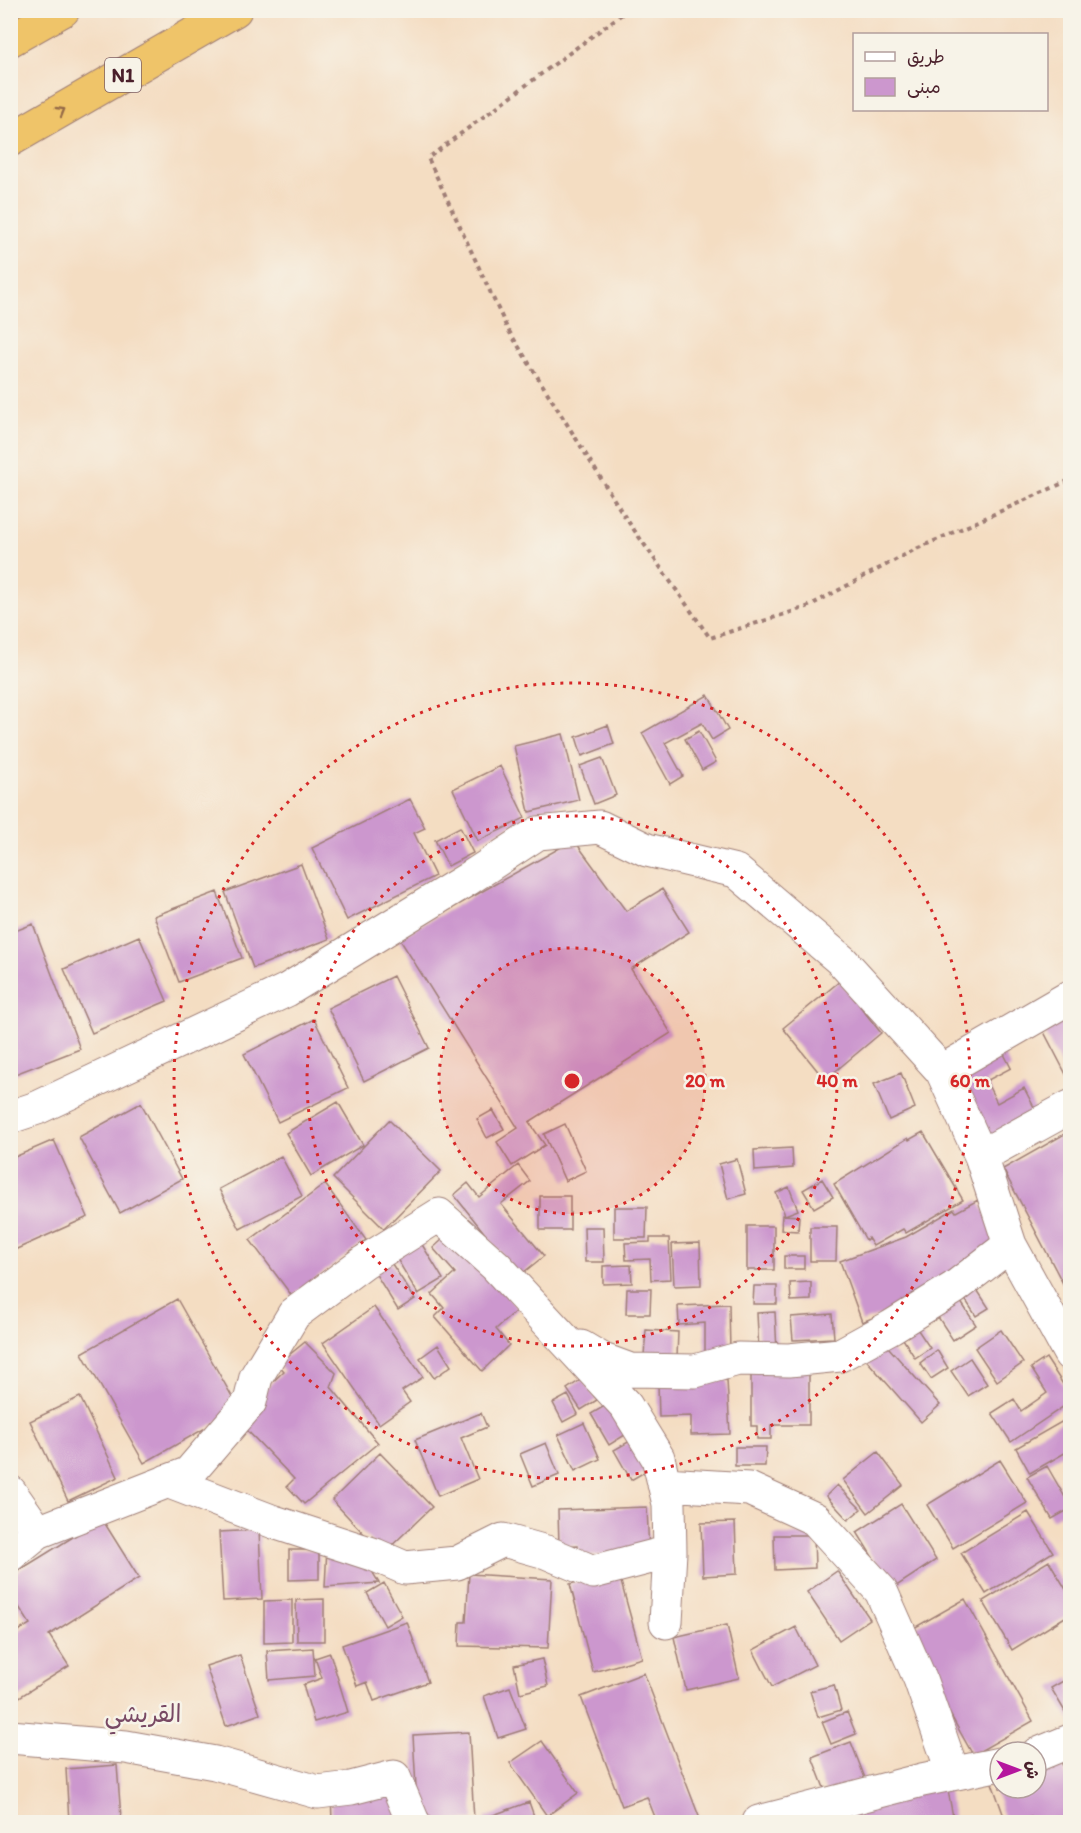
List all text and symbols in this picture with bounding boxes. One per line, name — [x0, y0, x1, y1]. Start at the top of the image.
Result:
legend — [853, 33, 1048, 111]
text: طريق — [907, 46, 945, 68]
road number: N1 — [105, 58, 141, 92]
text: مبنى — [907, 76, 941, 98]
one-way arrow — [55, 106, 65, 118]
text: 20 m — [685, 1070, 726, 1092]
text: 40 m — [816, 1070, 858, 1092]
text: 60 m — [950, 1070, 991, 1092]
centre of rings — [562, 1071, 582, 1091]
district label: القريشي — [105, 1699, 181, 1735]
north arrow — [988, 1740, 1048, 1800]
text: ش — [1023, 1761, 1042, 1779]

